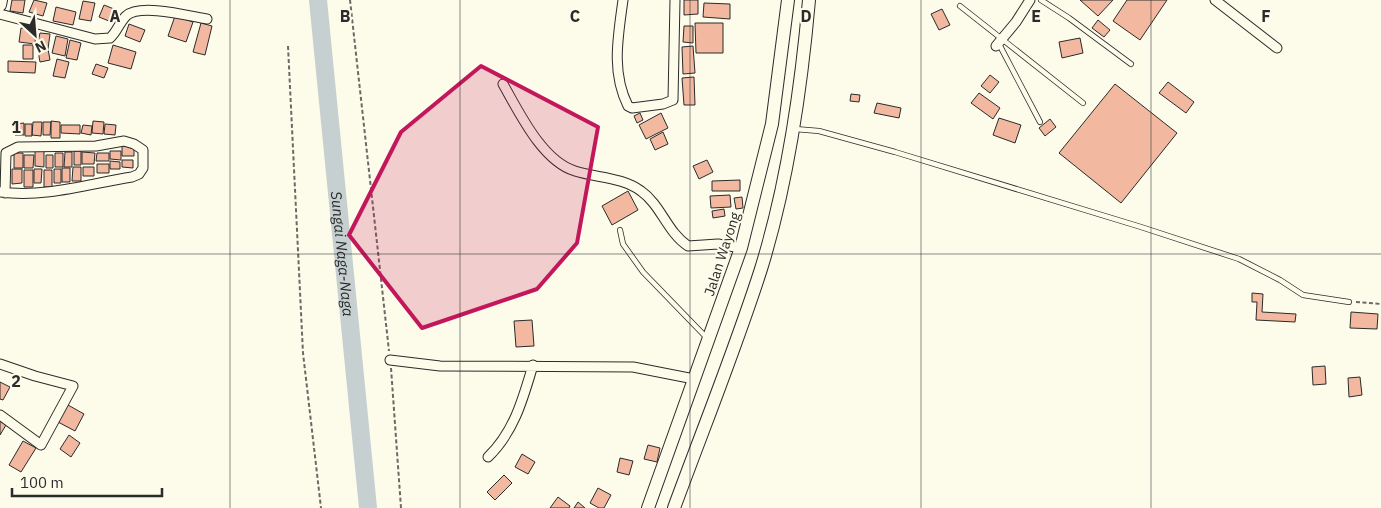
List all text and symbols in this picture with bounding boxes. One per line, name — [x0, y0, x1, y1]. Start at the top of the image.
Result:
text: A — [110, 6, 121, 26]
text: B — [340, 6, 351, 26]
text: C — [570, 6, 580, 26]
text: D — [800, 6, 812, 26]
text: E — [1031, 6, 1041, 26]
text: F — [1261, 6, 1271, 26]
north arrow — [10, 10, 60, 60]
text: N — [32, 36, 49, 57]
text: 1 — [11, 117, 21, 137]
water label: Sungai Naga-Naga — [327, 190, 359, 318]
street label: Jalan Wayong — [700, 209, 744, 298]
text: 2 — [11, 371, 21, 391]
scale bar — [12, 466, 162, 498]
text: 100 m — [20, 473, 64, 492]

